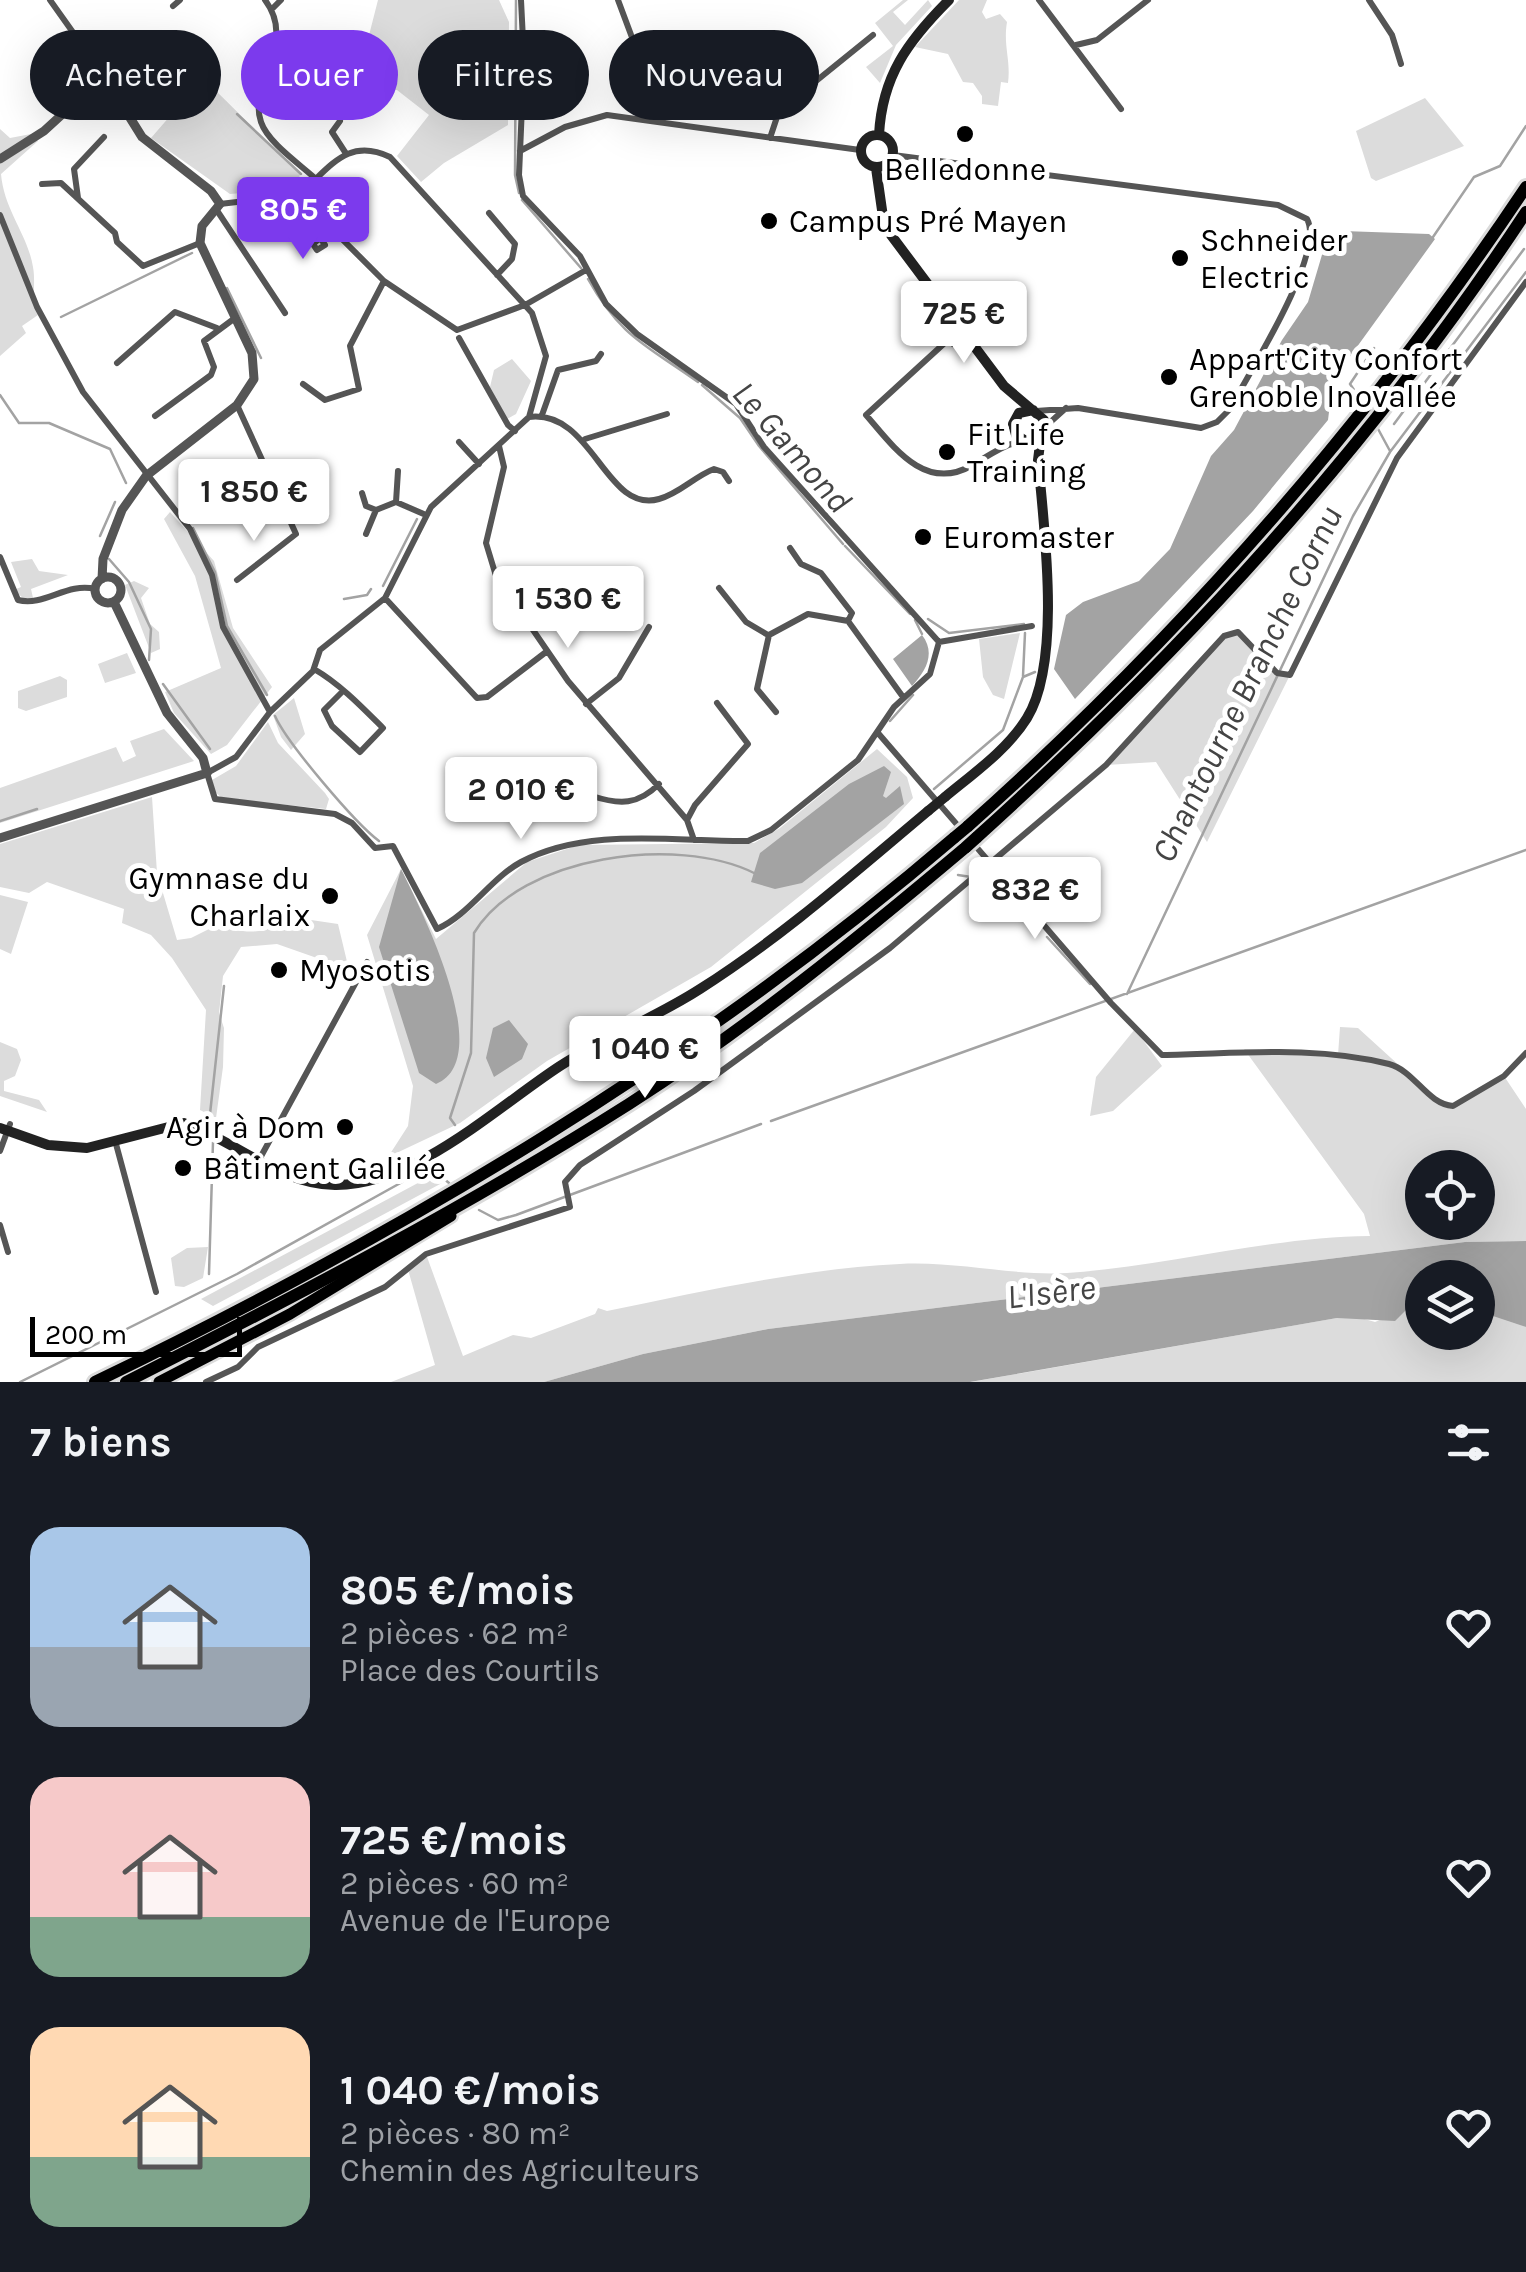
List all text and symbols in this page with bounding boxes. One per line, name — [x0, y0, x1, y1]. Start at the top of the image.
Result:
chip: Acheter — [30, 30, 221, 120]
chip: Louer — [241, 30, 398, 120]
chip: Filtres — [418, 30, 589, 120]
chip: Nouveau — [609, 30, 819, 120]
marker: Belledonne — [954, 123, 976, 145]
place label: Belledonne — [884, 151, 1046, 188]
pin: 805 € — [233, 177, 373, 262]
text: 805 € — [259, 191, 347, 228]
place label: Campus Pré Mayen — [789, 203, 1067, 240]
marker: Campus Pré Mayen — [758, 210, 780, 232]
place label: Schneider Electric — [1200, 222, 1348, 296]
marker: Schneider Electric — [1169, 247, 1191, 269]
pin: 725 € — [894, 281, 1034, 366]
text: 725 € — [923, 295, 1005, 332]
place label: Appart'City Confort Grenoble Inovallée — [1189, 341, 1463, 415]
marker: Appart'City Confort Grenoble Inovallée — [1158, 366, 1180, 388]
water label: Le Gamond — [724, 373, 860, 521]
place label: Fit Life Training — [967, 416, 1086, 490]
marker: Fit Life Training — [936, 441, 958, 463]
pin: 1 850 € — [162, 459, 346, 544]
text: 1 850 € — [200, 473, 308, 510]
water label: Chantourne Branche Cornu — [1143, 499, 1351, 869]
place label: Euromaster — [943, 519, 1114, 556]
marker: Euromaster — [912, 526, 934, 548]
pin: 1 530 € — [476, 566, 660, 651]
text: 1 530 € — [515, 580, 621, 617]
pin: 2 010 € — [429, 757, 613, 842]
text: 2 010 € — [467, 771, 575, 808]
pin: 832 € — [965, 857, 1105, 942]
place label: Gymnase du Charlaix — [128, 860, 310, 934]
text: 832 € — [991, 871, 1079, 908]
marker: Gymnase du Charlaix — [319, 885, 341, 907]
place label: Myosotis — [299, 952, 431, 989]
marker: Myosotis — [268, 959, 290, 981]
pin: 1 040 € — [553, 1016, 737, 1101]
text: 1 040 € — [591, 1030, 699, 1067]
place label: Agir à Dom — [166, 1109, 325, 1146]
marker: Agir à Dom — [334, 1116, 356, 1138]
place label: Bâtiment Galilée — [203, 1150, 446, 1187]
map controls — [1405, 1150, 1495, 1350]
button: locate — [1405, 1150, 1495, 1240]
marker: Bâtiment Galilée — [172, 1157, 194, 1179]
button: layers — [1405, 1260, 1495, 1350]
water label: L'Isère — [1004, 1266, 1098, 1318]
scale bar — [30, 1312, 242, 1356]
text: 200 m — [45, 1318, 127, 1351]
icon: filters — [1441, 1415, 1496, 1470]
text: 7 biens — [30, 1417, 172, 1467]
text: 805 €/mois — [340, 1565, 575, 1615]
icon: home — [110, 1567, 230, 1687]
icon: heart — [1441, 1600, 1496, 1655]
text: 2 pièces · 62 m² — [340, 1615, 569, 1652]
text: Place des Courtils — [340, 1652, 600, 1689]
text: 725 €/mois — [340, 1815, 567, 1865]
icon: home — [110, 1817, 230, 1937]
icon: heart — [1441, 1850, 1496, 1905]
text: 2 pièces · 60 m² — [340, 1865, 569, 1902]
text: Avenue de l'Europe — [340, 1902, 611, 1939]
text: 1 040 €/mois — [340, 2065, 600, 2115]
icon: home — [110, 2067, 230, 2187]
icon: heart — [1441, 2100, 1496, 2155]
text: 2 pièces · 80 m² — [340, 2115, 571, 2152]
text: Chemin des Agriculteurs — [340, 2152, 700, 2189]

